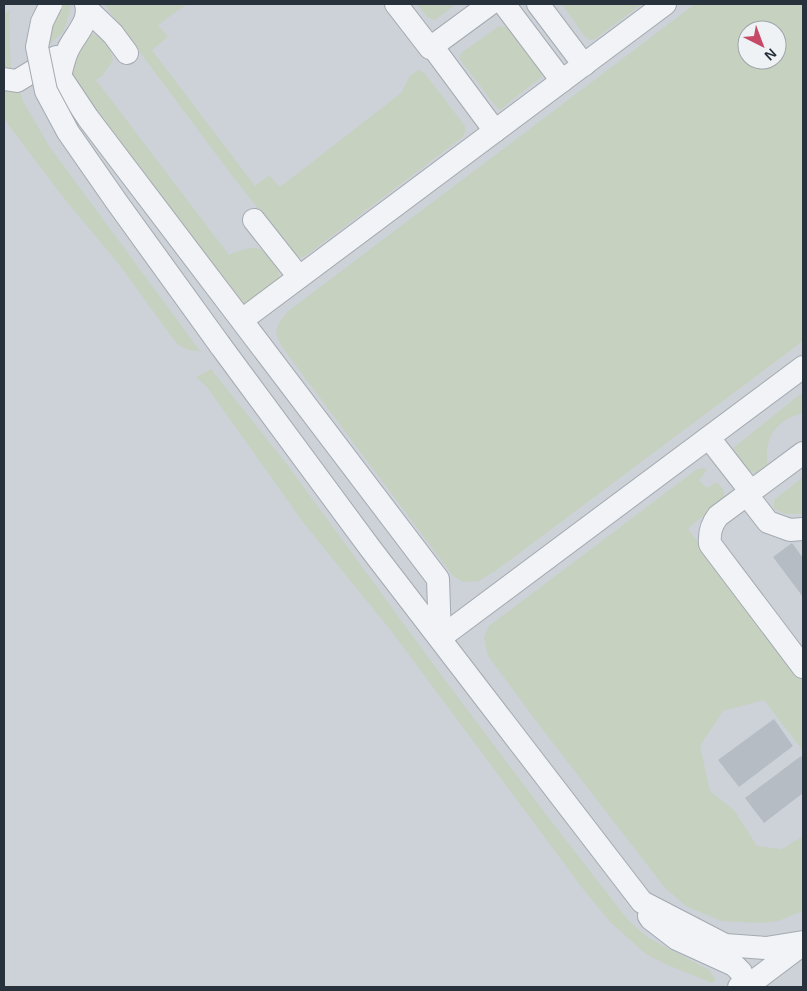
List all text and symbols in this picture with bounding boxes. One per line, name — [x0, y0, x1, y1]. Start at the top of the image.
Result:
north arrow — [737, 20, 787, 70]
text: N — [762, 45, 780, 64]

